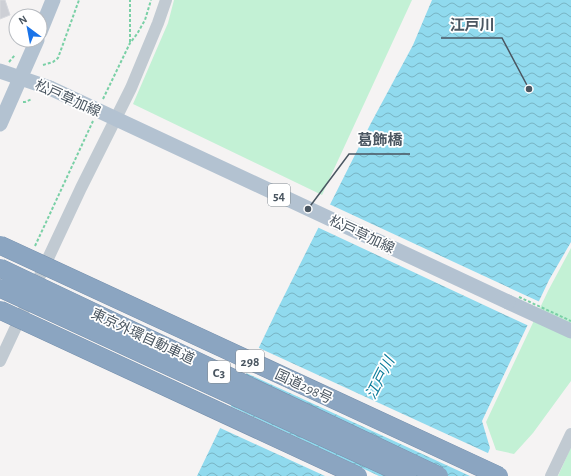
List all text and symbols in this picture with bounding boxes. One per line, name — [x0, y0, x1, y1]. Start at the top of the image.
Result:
north arrow — [8, 8, 48, 48]
callout: 江戸川 — [441, 11, 502, 38]
text: N — [17, 13, 29, 27]
text: 江戸川 — [449, 17, 495, 33]
street label: 松戸草加線 — [33, 77, 103, 120]
callout: 葛飾橋 — [349, 127, 410, 154]
text: 葛飾橋 — [357, 132, 403, 148]
road number: 54 — [268, 184, 290, 206]
street label: 松戸草加線 — [327, 213, 397, 256]
street label: 東京外環自動車道 — [89, 305, 197, 367]
road number: 298 — [236, 350, 264, 372]
water label: 江戸川 — [363, 353, 398, 402]
road number: C3 — [208, 361, 230, 383]
street label: 国道298号 — [273, 367, 335, 406]

